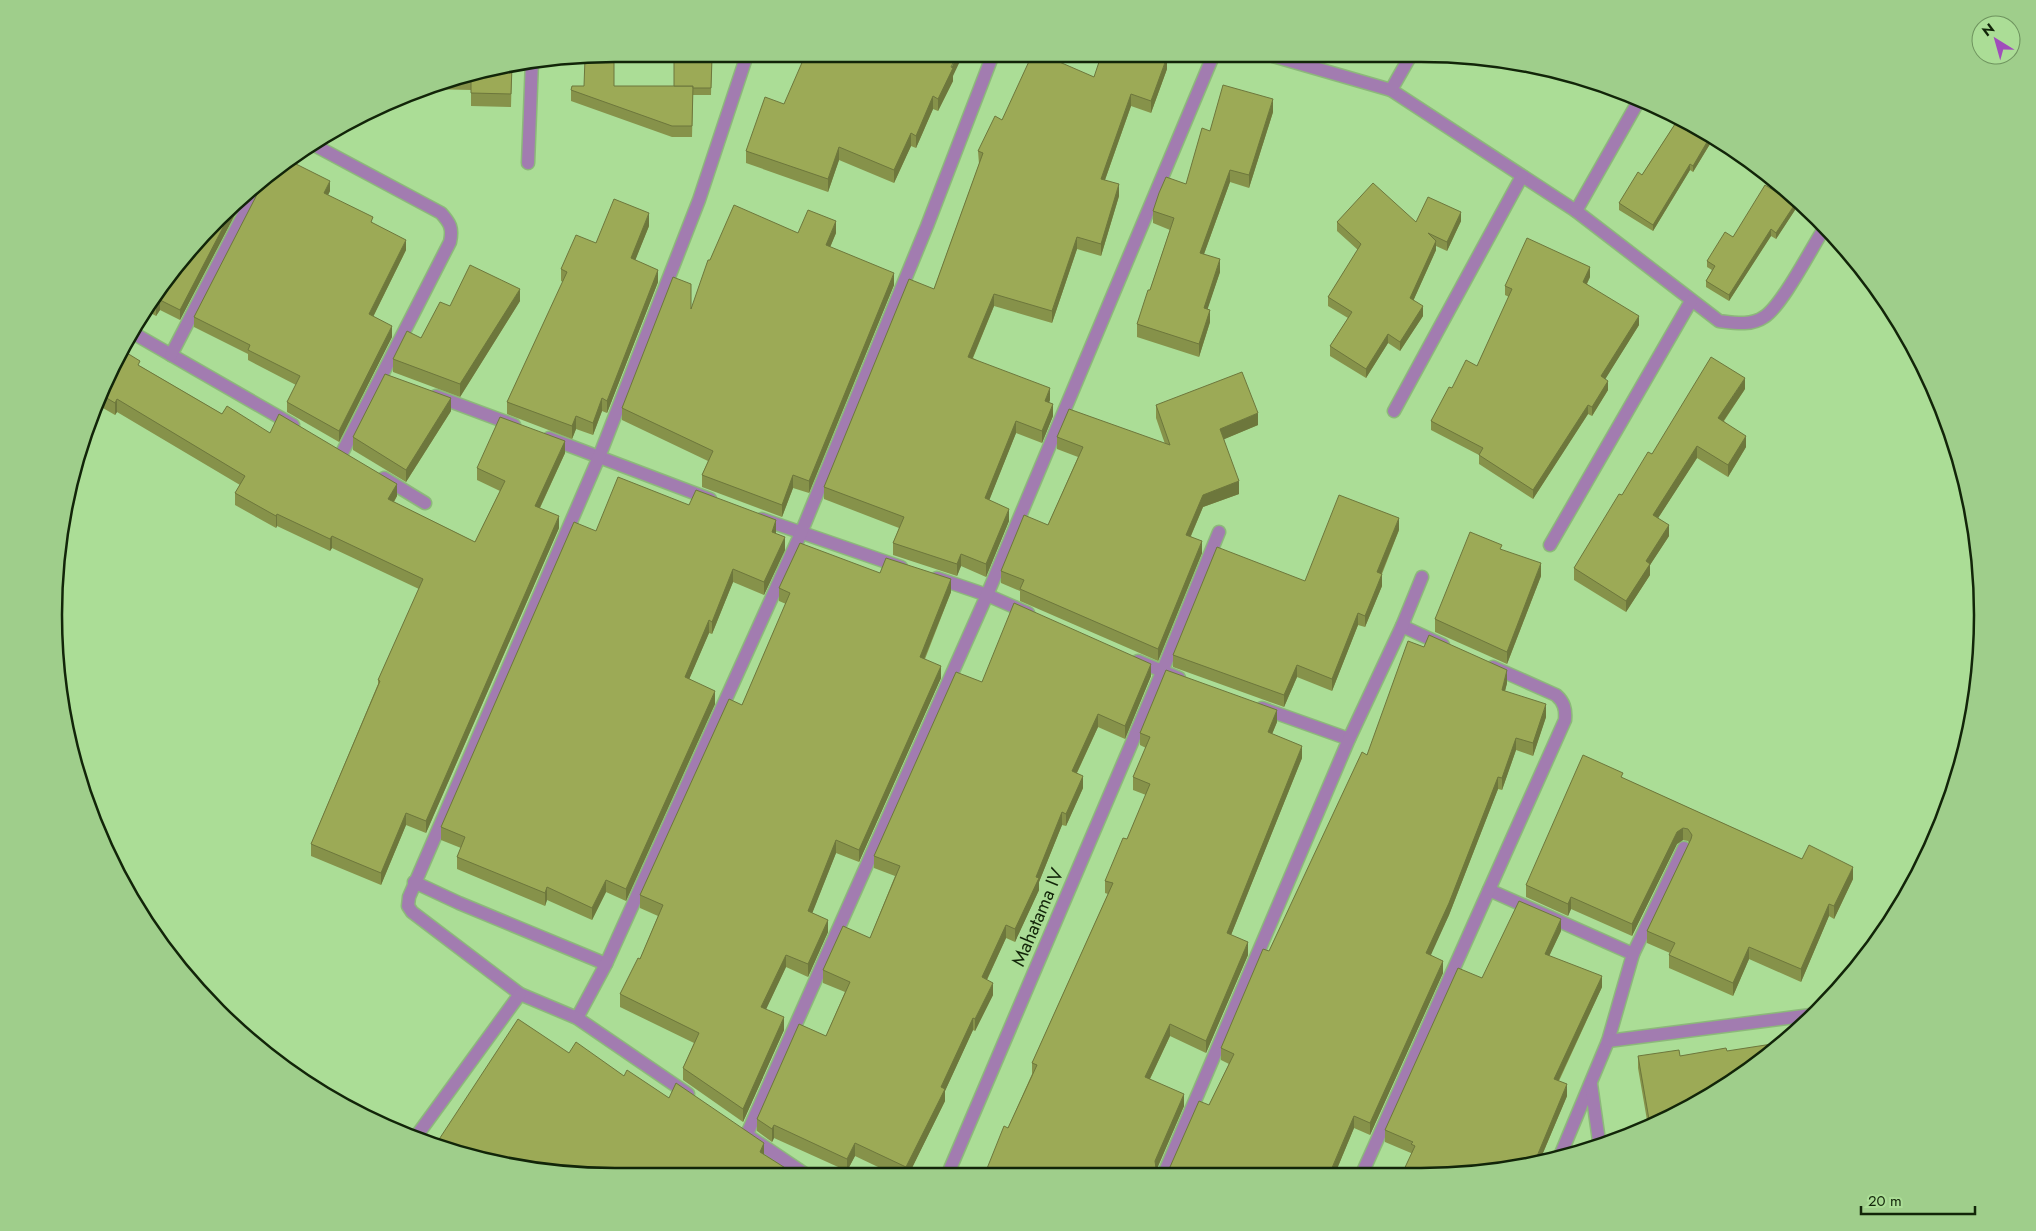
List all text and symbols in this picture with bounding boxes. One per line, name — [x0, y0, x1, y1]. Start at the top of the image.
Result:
north arrow — [1971, 15, 2021, 65]
text: N — [1978, 18, 1999, 41]
street label: Mahatama IV — [1005, 864, 1070, 970]
scale bar — [1861, 1184, 1975, 1216]
text: 20 m — [1868, 1190, 1902, 1212]

